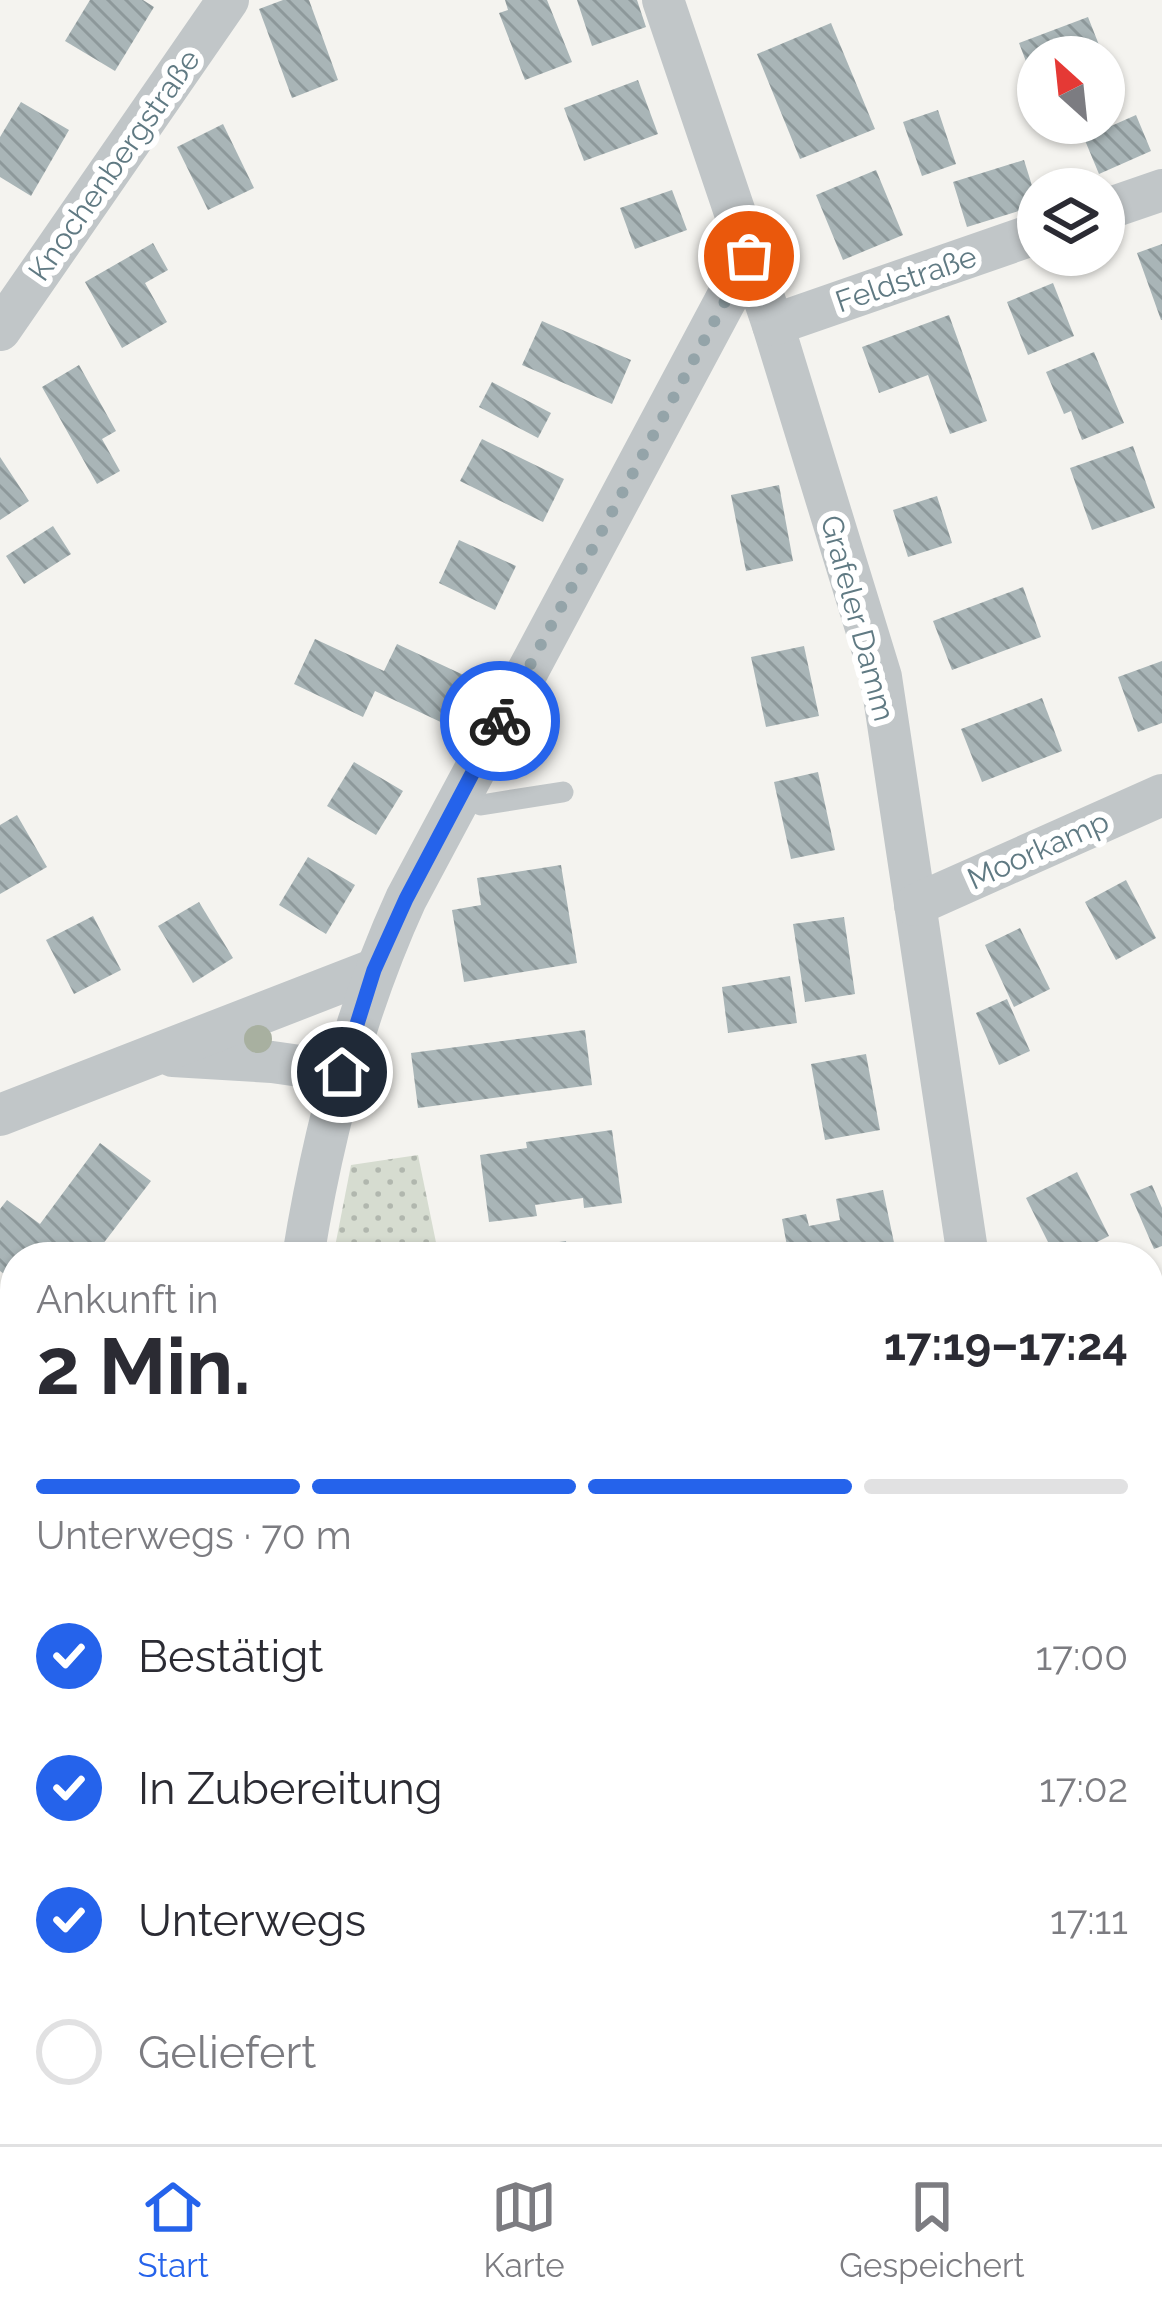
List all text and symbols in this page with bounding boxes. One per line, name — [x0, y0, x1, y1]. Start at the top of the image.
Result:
north arrow — [1017, 36, 1125, 144]
map controls — [1017, 36, 1125, 276]
street label: Knochenbergstraße — [21, 43, 207, 287]
button: layers — [1017, 168, 1125, 276]
pin — [698, 205, 800, 307]
icon: bag — [716, 223, 782, 289]
street label: Feldstraße — [831, 239, 981, 319]
street label: Grafeler Damm — [814, 511, 902, 725]
courier — [440, 661, 560, 781]
icon: bike — [467, 688, 533, 754]
street label: Moorkamp — [962, 803, 1114, 897]
pin — [291, 1021, 393, 1123]
icon: home — [309, 1039, 375, 1105]
text: Ankunft in — [36, 1276, 219, 1322]
text: 17:19–17:24 — [884, 1318, 1128, 1371]
text: 2 Min. — [36, 1321, 251, 1412]
text: Unterwegs · 70 m — [36, 1512, 352, 1558]
icon: check — [36, 1623, 102, 1689]
text: Bestätigt — [138, 1630, 323, 1683]
text: 17:00 — [1036, 1633, 1128, 1679]
icon: check — [36, 1755, 102, 1821]
text: In Zubereitung — [138, 1762, 443, 1815]
text: 17:02 — [1039, 1765, 1128, 1811]
icon: check — [36, 1887, 102, 1953]
text: Unterwegs — [138, 1894, 366, 1947]
text: 17:11 — [1050, 1897, 1128, 1943]
text: Geliefert — [138, 2026, 316, 2079]
tab: Start — [137, 2174, 209, 2285]
tab: Karte — [484, 2174, 565, 2285]
tab: Gespeichert — [839, 2174, 1025, 2285]

